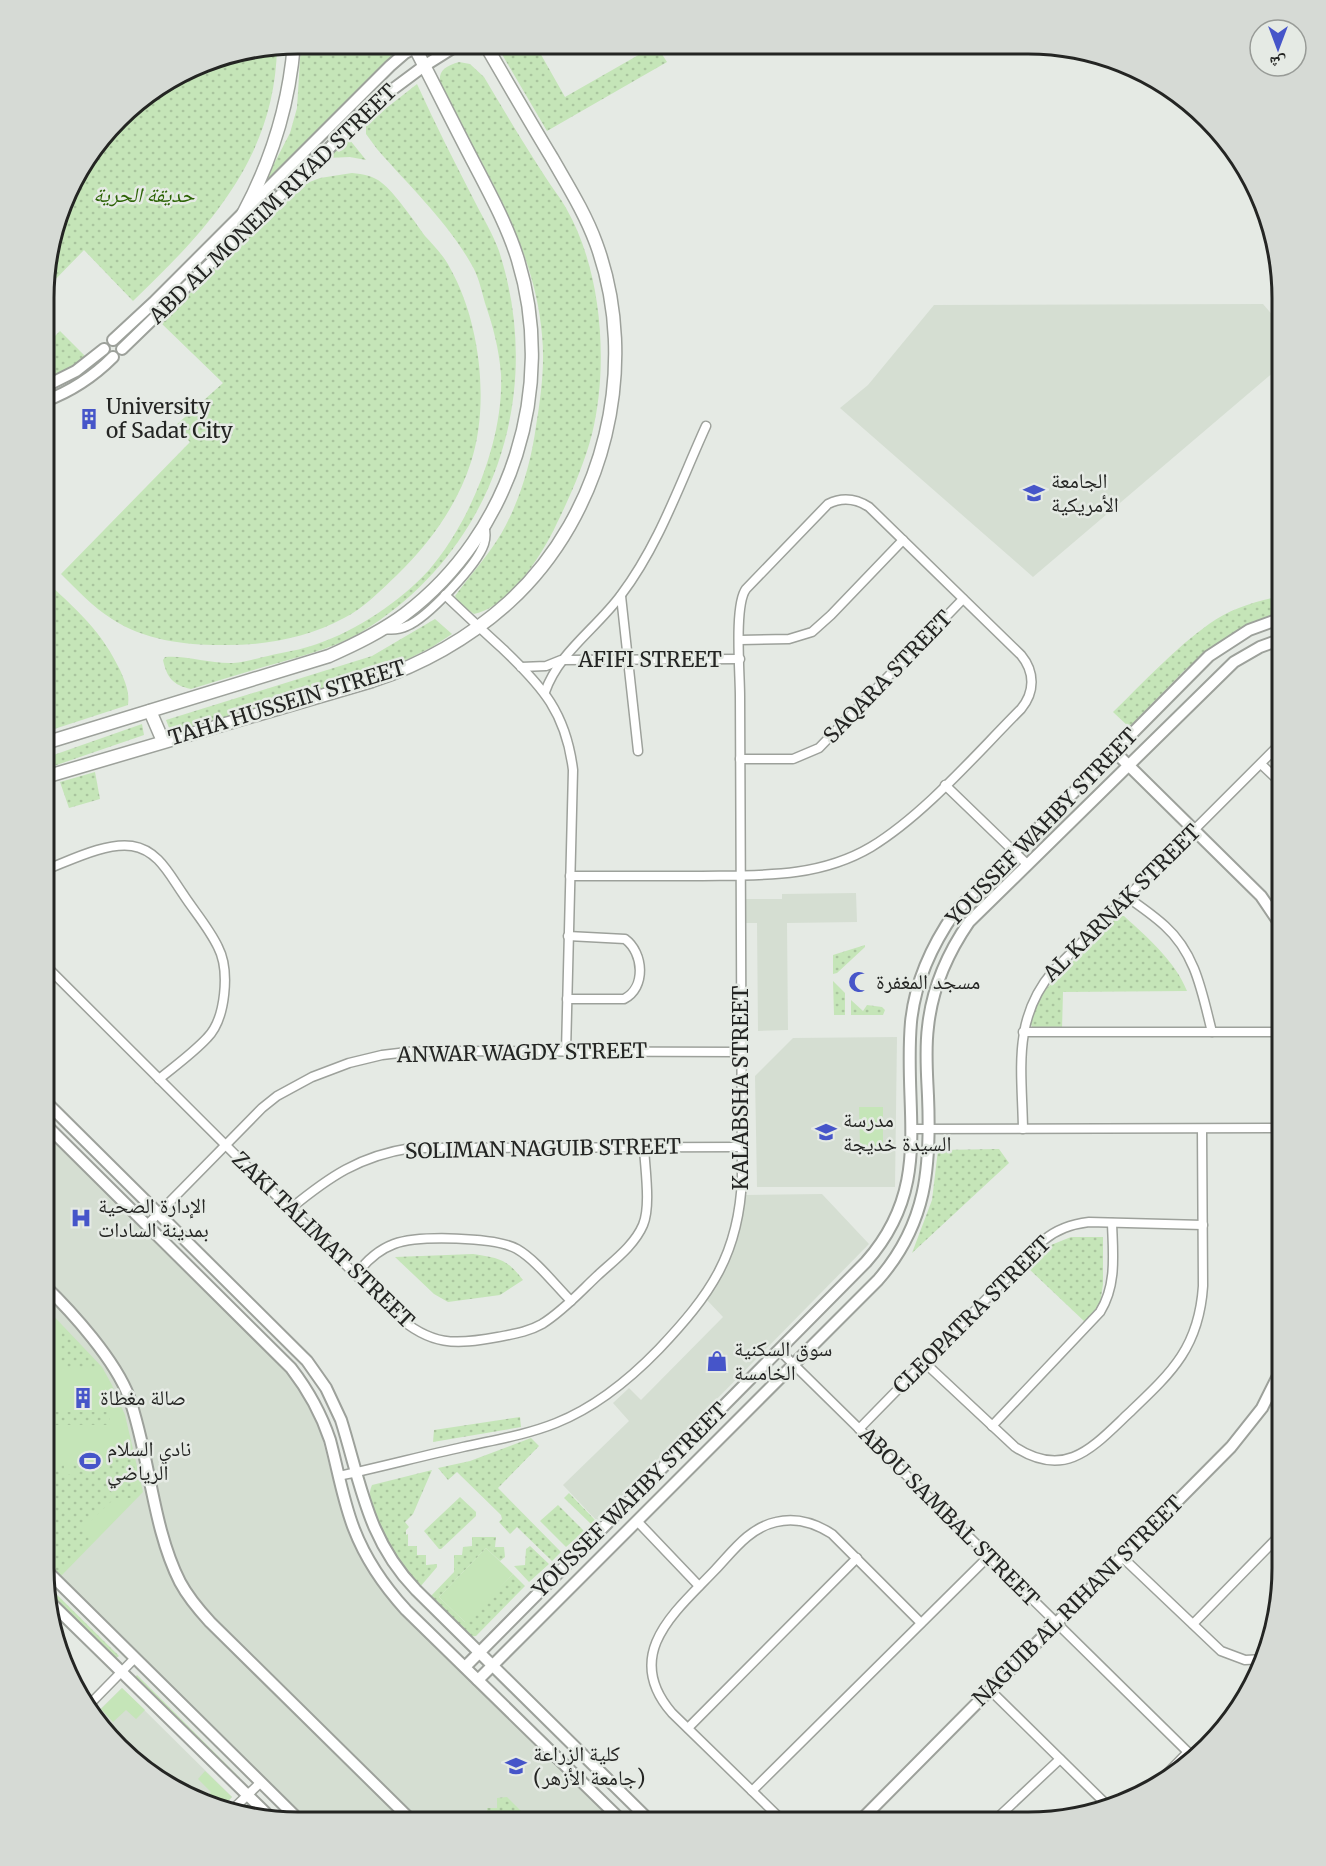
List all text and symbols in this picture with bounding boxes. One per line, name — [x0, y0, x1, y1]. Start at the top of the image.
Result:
north arrow — [1248, 18, 1308, 78]
text: ش — [1269, 53, 1286, 73]
street label: ABD AL MONEIM RIYAD STREET — [142, 78, 402, 330]
park label: حديقة الحرية — [93, 181, 195, 208]
place label: University of Sadat City — [106, 393, 234, 444]
building icon: University of Sadat City — [77, 407, 101, 431]
place label: الجامعة الأمريكية — [1051, 467, 1119, 518]
school or university icon: الجامعة الأمريكية — [1022, 481, 1046, 505]
street label: SAQARA STREET — [817, 604, 958, 749]
street label: AFIFI STREET — [577, 646, 722, 673]
street label: TAHA HUSSEIN STREET — [165, 653, 409, 751]
street label: YOUSSEF WAHBY STREET — [939, 722, 1144, 932]
street label: AL KARNAK STREET — [1037, 818, 1206, 988]
place label: مسجد المغفرة — [876, 968, 980, 995]
mosque icon: مسجد المغفرة — [847, 970, 871, 994]
street label: KALABSHA STREET — [727, 985, 754, 1190]
street label: ANWAR WAGDY STREET — [396, 1037, 648, 1068]
place label: مدرسة السيدة خديجة — [843, 1106, 951, 1157]
school or university icon: مدرسة السيدة خديجة — [814, 1120, 838, 1144]
street label: SOLIMAN NAGUIB STREET — [405, 1133, 682, 1164]
street label: ZAKI TALIMAT STREET — [227, 1146, 420, 1334]
place label: الإدارة الصحية بمدينة السادات — [98, 1192, 209, 1243]
hospital icon: الإدارة الصحية بمدينة السادات — [69, 1206, 93, 1230]
street label: CLEOPATRA STREET — [887, 1230, 1057, 1399]
place label: سوق السكنية الخامسة — [734, 1335, 832, 1386]
shop icon: سوق السكنية الخامسة — [705, 1349, 729, 1373]
place label: صالة مغطاة — [100, 1384, 186, 1411]
building icon: صالة مغطاة — [71, 1386, 95, 1410]
street label: YOUSSEF WAHBY STREET — [526, 1396, 733, 1603]
street label: ABOU SAMBAL STREET — [853, 1420, 1045, 1612]
place label: نادي السلام الرياضي — [107, 1435, 191, 1489]
sports icon: نادي السلام الرياضي — [78, 1449, 102, 1473]
street label: NAGUIB AL RIHANI STREET — [967, 1489, 1189, 1712]
place label: كلية الزراعة (جامعة الأزهر) — [533, 1740, 646, 1791]
school or university icon: كلية الزراعة (جامعة الأزهر) — [504, 1754, 528, 1778]

